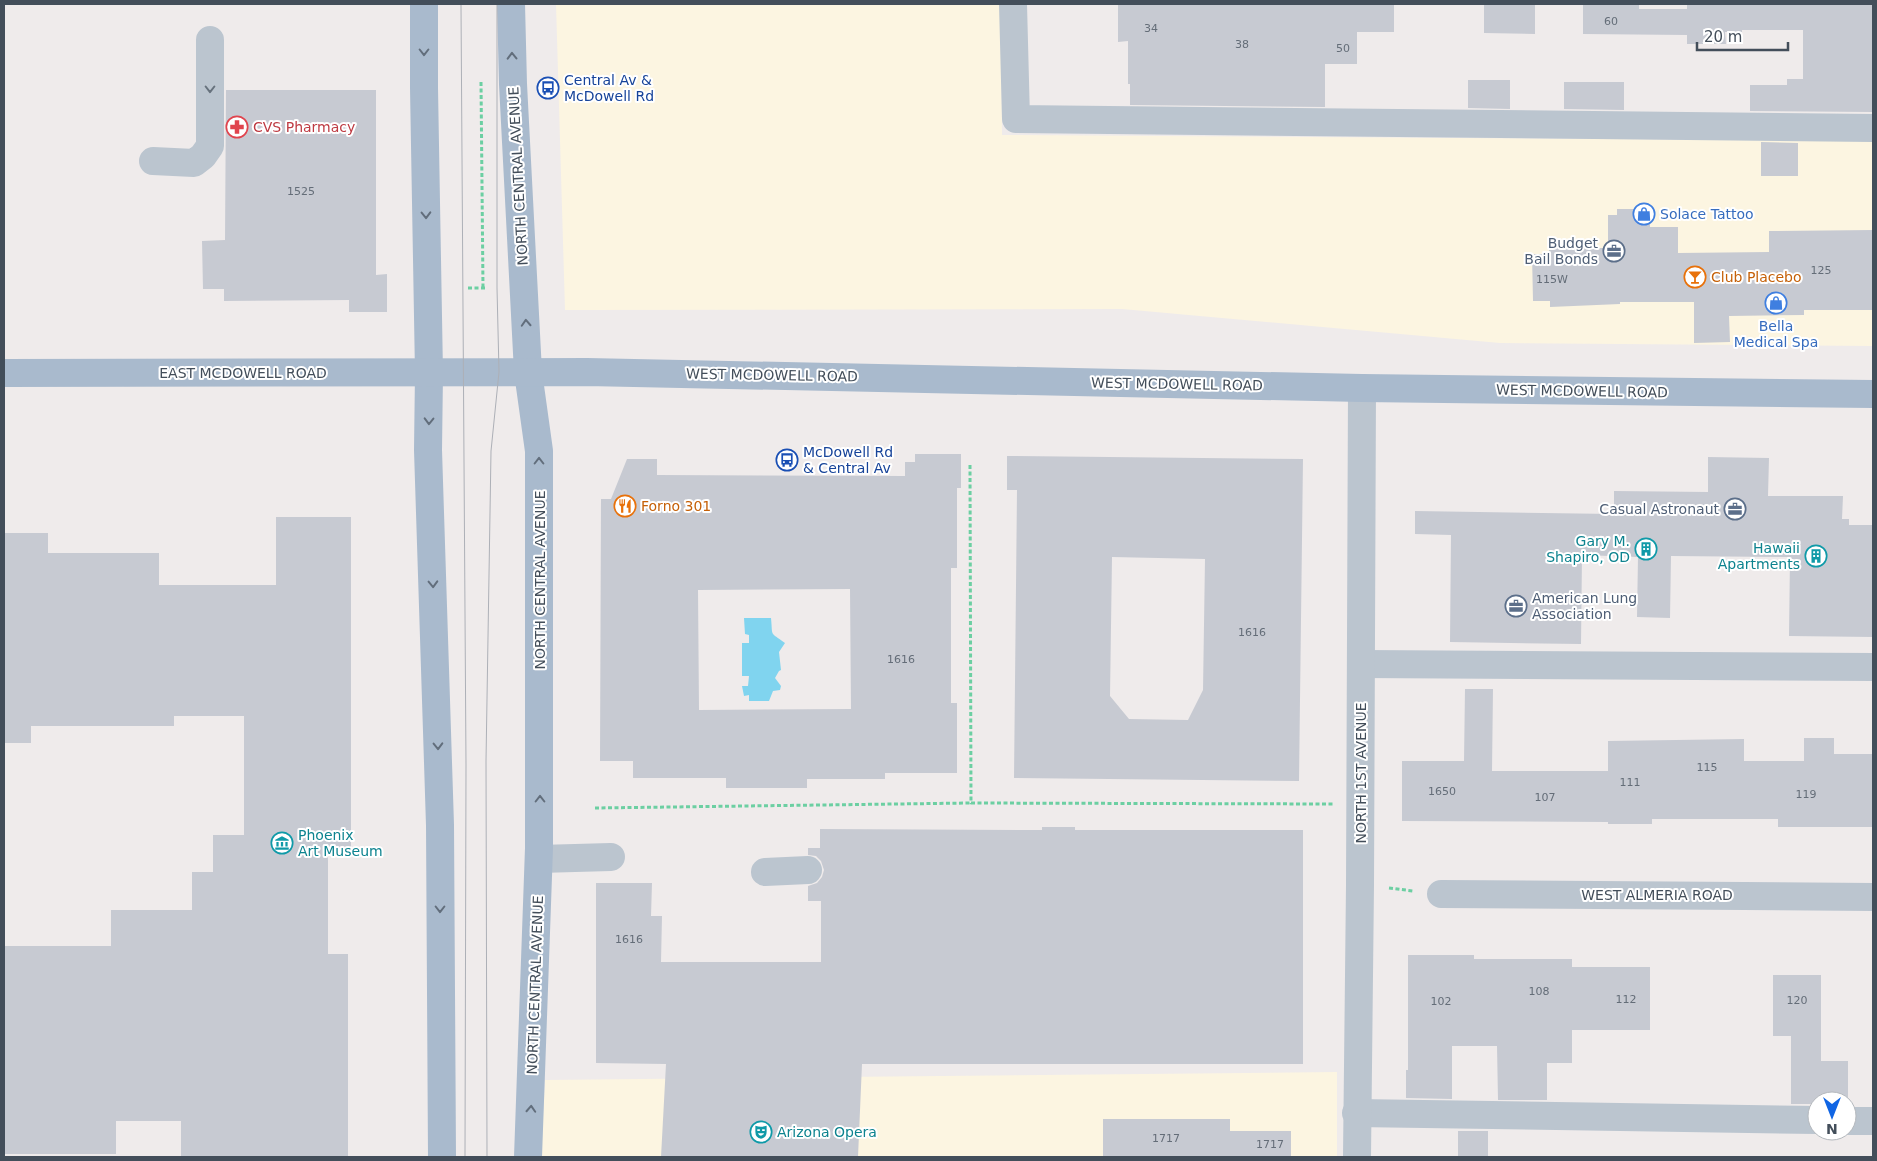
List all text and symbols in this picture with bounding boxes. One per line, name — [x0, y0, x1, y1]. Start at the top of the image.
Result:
house number: 60 — [1604, 15, 1618, 28]
scale bar — [1697, 20, 1788, 52]
house number: 34 — [1144, 22, 1158, 35]
text: 20 m — [1704, 28, 1742, 46]
house number: 38 — [1235, 38, 1249, 51]
house number: 50 — [1336, 42, 1350, 55]
one-way arrow — [419, 49, 429, 57]
one-way arrow — [507, 52, 517, 60]
place label: Central Av & McDowell Rd — [564, 72, 654, 104]
bus stop icon: Central Av & McDowell Rd — [536, 76, 560, 100]
one-way arrow — [205, 86, 215, 93]
street label: NORTH CENTRAL AVENUE — [505, 86, 531, 266]
pharmacy icon: CVS Pharmacy — [225, 115, 249, 139]
place label: CVS Pharmacy — [253, 119, 355, 135]
house number: 1525 — [287, 185, 315, 198]
shop icon: Solace Tattoo — [1632, 202, 1656, 226]
place label: Solace Tattoo — [1660, 206, 1754, 222]
one-way arrow — [420, 211, 431, 219]
place label: Budget Bail Bonds — [1524, 235, 1599, 267]
office icon: Budget Bail Bonds — [1602, 239, 1626, 263]
house number: 125 — [1811, 264, 1832, 277]
bar icon: Club Placebo — [1683, 265, 1707, 289]
place label: Club Placebo — [1711, 269, 1802, 285]
house number: 115W — [1536, 273, 1568, 286]
shop icon: Bella Medical Spa — [1764, 291, 1788, 315]
place label: Bella Medical Spa — [1734, 318, 1818, 350]
one-way arrow — [520, 319, 531, 327]
street label: EAST MCDOWELL ROAD — [159, 365, 327, 381]
street label: WEST MCDOWELL ROAD — [686, 366, 858, 384]
street label: WEST MCDOWELL ROAD — [1091, 375, 1263, 393]
street label: WEST MCDOWELL ROAD — [1496, 382, 1668, 400]
one-way arrow — [424, 418, 434, 426]
place label: McDowell Rd & Central Av — [803, 444, 893, 476]
bus stop icon: McDowell Rd & Central Av — [775, 448, 799, 472]
one-way arrow — [534, 457, 544, 465]
street label: NORTH CENTRAL AVENUE — [532, 490, 548, 670]
restaurant icon: Forno 301 — [613, 494, 637, 518]
office icon: Casual Astronaut — [1723, 497, 1747, 521]
place label: Forno 301 — [641, 498, 711, 514]
place label: Casual Astronaut — [1599, 501, 1719, 517]
place label: Gary M. Shapiro, OD — [1546, 533, 1630, 565]
building icon: Gary M. Shapiro, OD — [1634, 537, 1658, 561]
place label: Hawaii Apartments — [1718, 540, 1800, 572]
building icon: Hawaii Apartments — [1804, 544, 1828, 568]
one-way arrow — [427, 580, 438, 588]
place label: American Lung Association — [1532, 590, 1637, 622]
office icon: American Lung Association — [1504, 594, 1528, 618]
house number: 1616 — [1238, 626, 1266, 639]
house number: 1616 — [887, 653, 915, 666]
street label: NORTH 1ST AVENUE — [1353, 702, 1369, 844]
one-way arrow — [433, 742, 443, 750]
house number: 115 — [1697, 761, 1718, 774]
house number: 111 — [1620, 776, 1641, 789]
house number: 1650 — [1428, 785, 1456, 798]
house number: 119 — [1796, 788, 1817, 801]
house number: 107 — [1535, 791, 1556, 804]
one-way arrow — [535, 795, 545, 802]
place label: Phoenix Art Museum — [298, 827, 383, 859]
museum icon: Phoenix Art Museum — [270, 831, 294, 855]
street label: WEST ALMERIA ROAD — [1581, 887, 1733, 903]
street label: NORTH CENTRAL AVENUE — [524, 895, 546, 1075]
one-way arrow — [435, 905, 445, 913]
house number: 1616 — [615, 933, 643, 946]
house number: 108 — [1529, 985, 1550, 998]
house number: 112 — [1616, 993, 1637, 1006]
house number: 120 — [1787, 994, 1808, 1007]
house number: 102 — [1431, 995, 1452, 1008]
north arrow — [1807, 1091, 1857, 1141]
one-way arrow — [525, 1104, 536, 1112]
theatre icon: Arizona Opera — [749, 1120, 773, 1144]
text: N — [1826, 1121, 1838, 1137]
place label: Arizona Opera — [777, 1124, 877, 1140]
house number: 1717 — [1152, 1132, 1180, 1145]
house number: 1717 — [1256, 1138, 1284, 1151]

